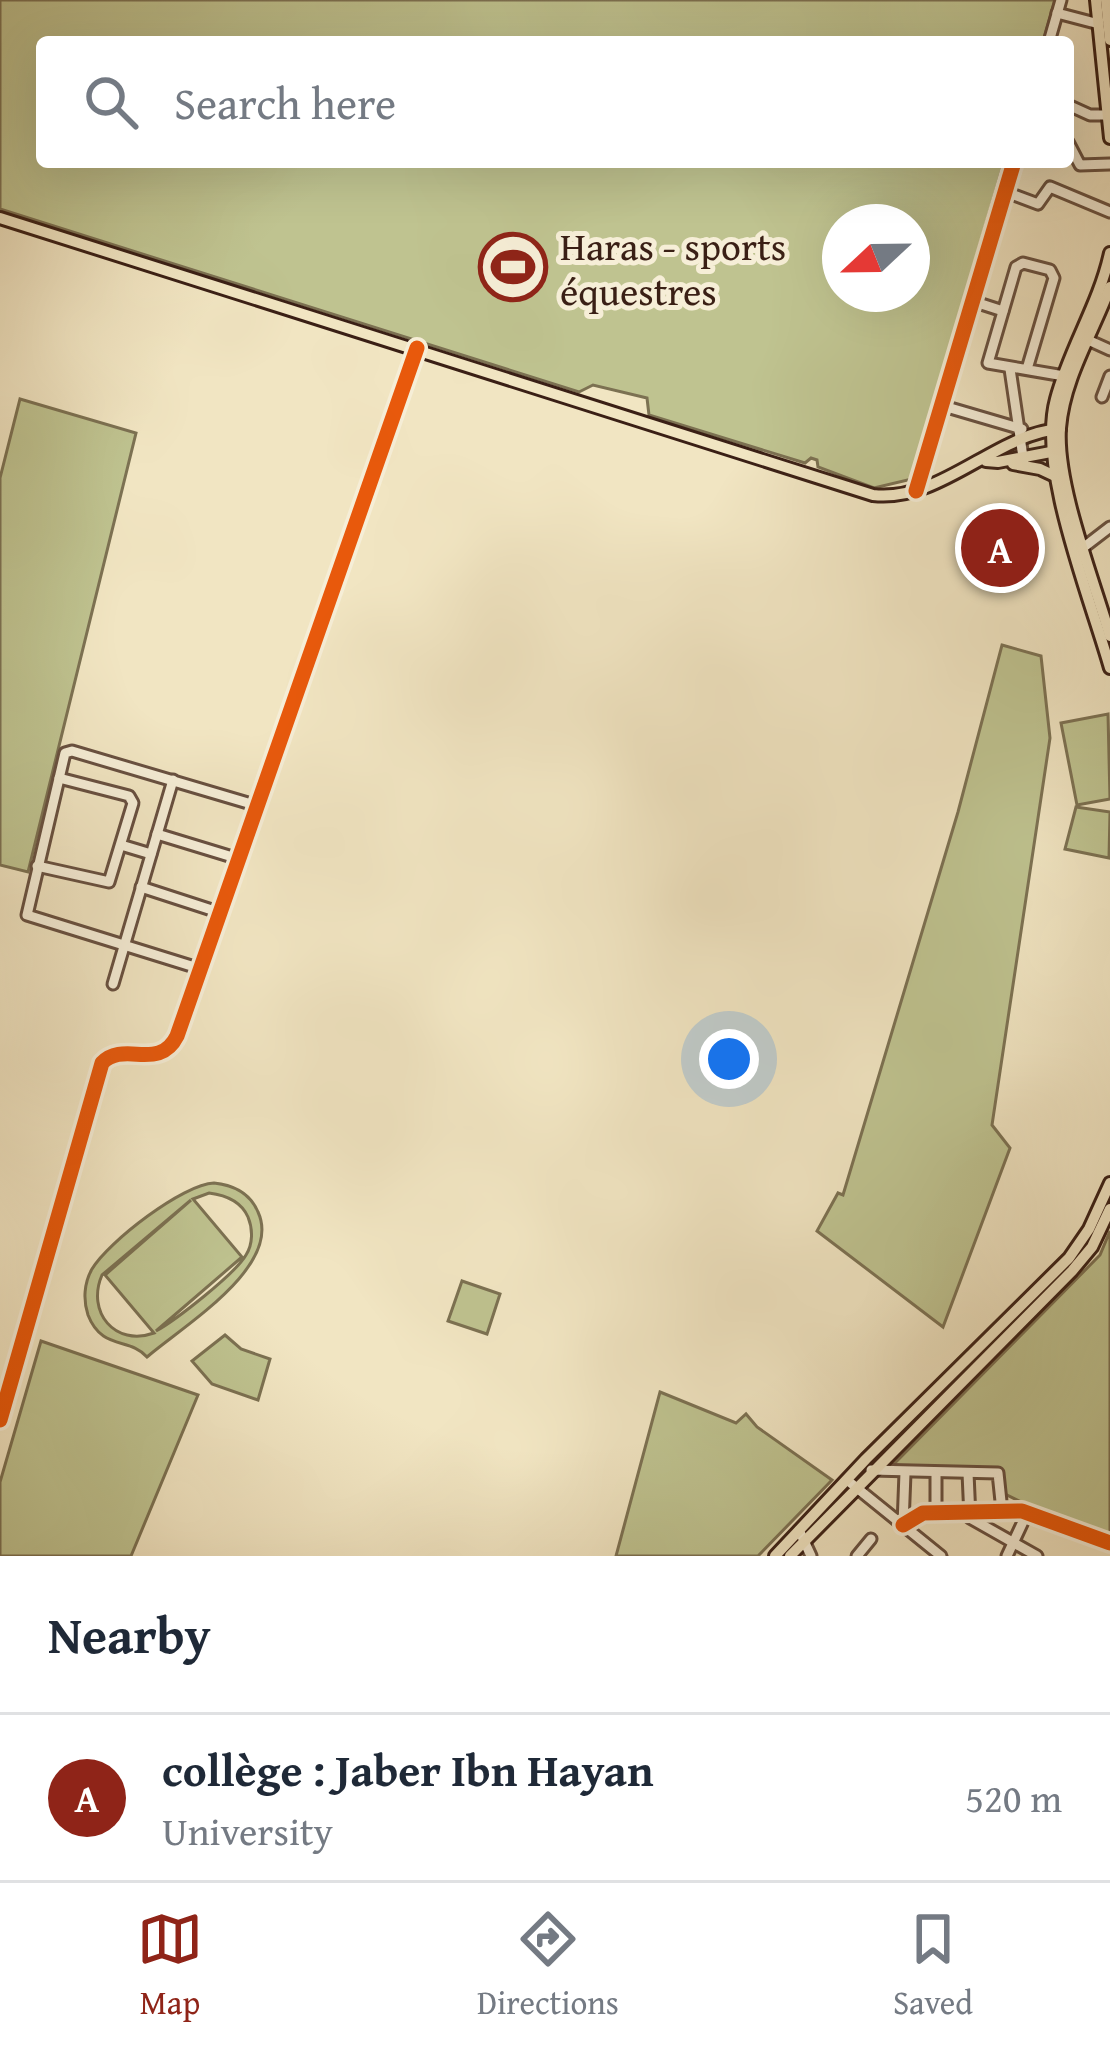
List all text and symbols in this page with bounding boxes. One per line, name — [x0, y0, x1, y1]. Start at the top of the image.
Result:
search box — [36, 36, 1074, 168]
icon: search — [78, 69, 144, 135]
text: Search here — [174, 70, 396, 135]
north arrow — [822, 204, 930, 312]
place label: Haras - sports équestres — [560, 217, 786, 319]
sports icon: Haras - sports équestres — [478, 232, 548, 302]
pin: A — [961, 503, 1039, 593]
your location — [699, 1029, 759, 1089]
text: Nearby — [48, 1597, 211, 1672]
text: collège : Jaber Ibn Hayan — [162, 1737, 654, 1802]
text: A — [75, 1769, 99, 1826]
text: 520 m — [965, 1769, 1062, 1826]
text: University — [162, 1802, 333, 1859]
tab: Map — [137, 1906, 203, 2026]
tab: Directions — [477, 1906, 619, 2026]
tab: Saved — [893, 1906, 973, 2026]

